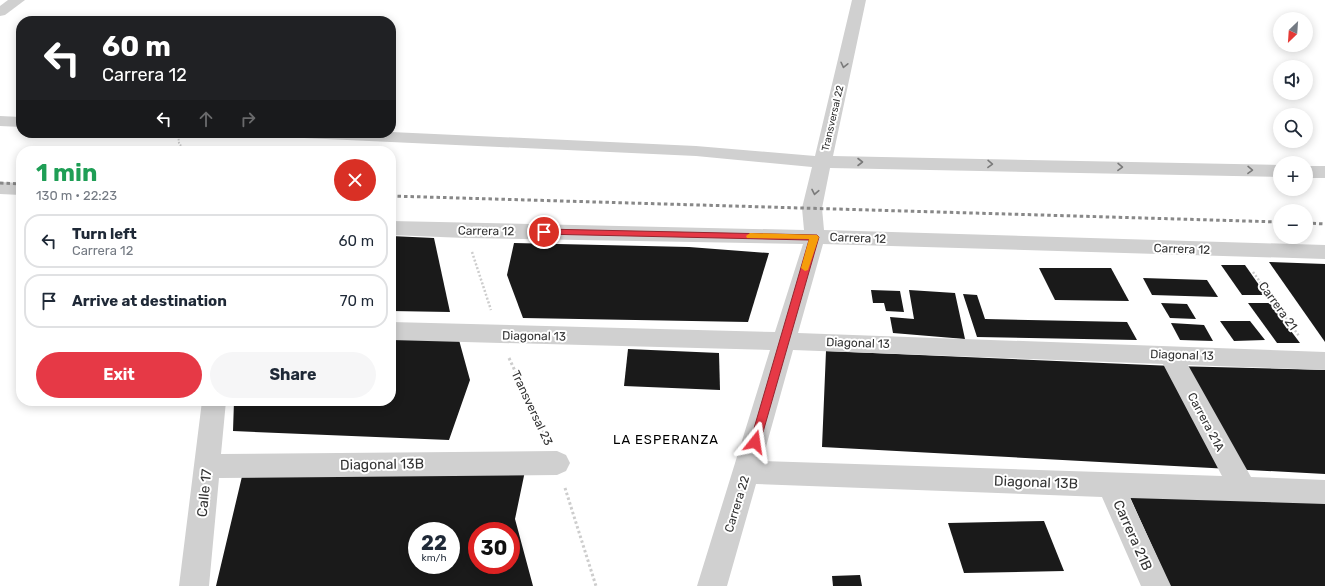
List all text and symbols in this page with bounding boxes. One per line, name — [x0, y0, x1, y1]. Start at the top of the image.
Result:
north arrow — [1273, 12, 1313, 52]
map controls — [1273, 12, 1313, 244]
text: 60 m — [102, 30, 171, 63]
icon: left — [36, 32, 88, 84]
button: sound — [1273, 60, 1313, 100]
one-way arrow — [841, 62, 849, 69]
text: Carrera 12 — [102, 64, 187, 86]
street label: Transversal 22 — [820, 84, 846, 152]
icon: left — [153, 108, 175, 130]
icon: ahead — [195, 108, 217, 130]
icon: right — [237, 108, 259, 130]
button: search — [1273, 108, 1313, 148]
button: + — [1273, 156, 1313, 196]
one-way arrow — [857, 158, 863, 166]
text: 1 min — [36, 159, 97, 187]
button: close — [334, 159, 376, 201]
one-way arrow — [987, 160, 993, 168]
one-way arrow — [1117, 163, 1123, 171]
one-way arrow — [1247, 166, 1253, 175]
text: 130 m · 22:23 — [36, 188, 117, 203]
one-way arrow — [812, 189, 820, 195]
button: − — [1273, 204, 1313, 244]
pin — [527, 215, 561, 249]
icon: arrive — [533, 221, 555, 243]
street label: Carrera 12 — [458, 224, 514, 238]
text: Turn left — [72, 225, 137, 243]
icon: left — [38, 230, 60, 252]
street label: Carrera 12 — [829, 230, 887, 246]
text: 60 m — [338, 232, 374, 250]
street label: Carrera 12 — [1153, 241, 1211, 257]
text: Carrera 12 — [72, 243, 133, 258]
street label: Carrera 21 — [1256, 279, 1300, 333]
icon: arrive — [38, 290, 60, 312]
text: Arrive at destination — [72, 292, 227, 310]
text: 70 m — [340, 292, 374, 310]
street label: Diagonal 13 — [502, 328, 566, 344]
street label: Diagonal 13 — [826, 335, 890, 351]
street label: Diagonal 13 — [1150, 347, 1214, 363]
button: Exit — [36, 352, 202, 398]
button: Share — [210, 352, 376, 398]
street label: Transversal 23 — [509, 368, 555, 448]
street label: Carrera 21A — [1185, 390, 1227, 454]
position arrow — [734, 421, 776, 463]
district label: LA ESPERANZA — [613, 432, 719, 447]
street label: Diagonal 13B — [340, 455, 424, 474]
street label: Calle 17 — [194, 468, 215, 518]
street label: Diagonal 13B — [994, 473, 1078, 492]
street label: Carrera 22 — [722, 474, 752, 534]
street label: Carrera 21B — [1109, 497, 1156, 573]
speed limit sign: 30 — [468, 522, 520, 574]
text: 22 — [421, 531, 447, 555]
text: km/h — [422, 552, 446, 564]

